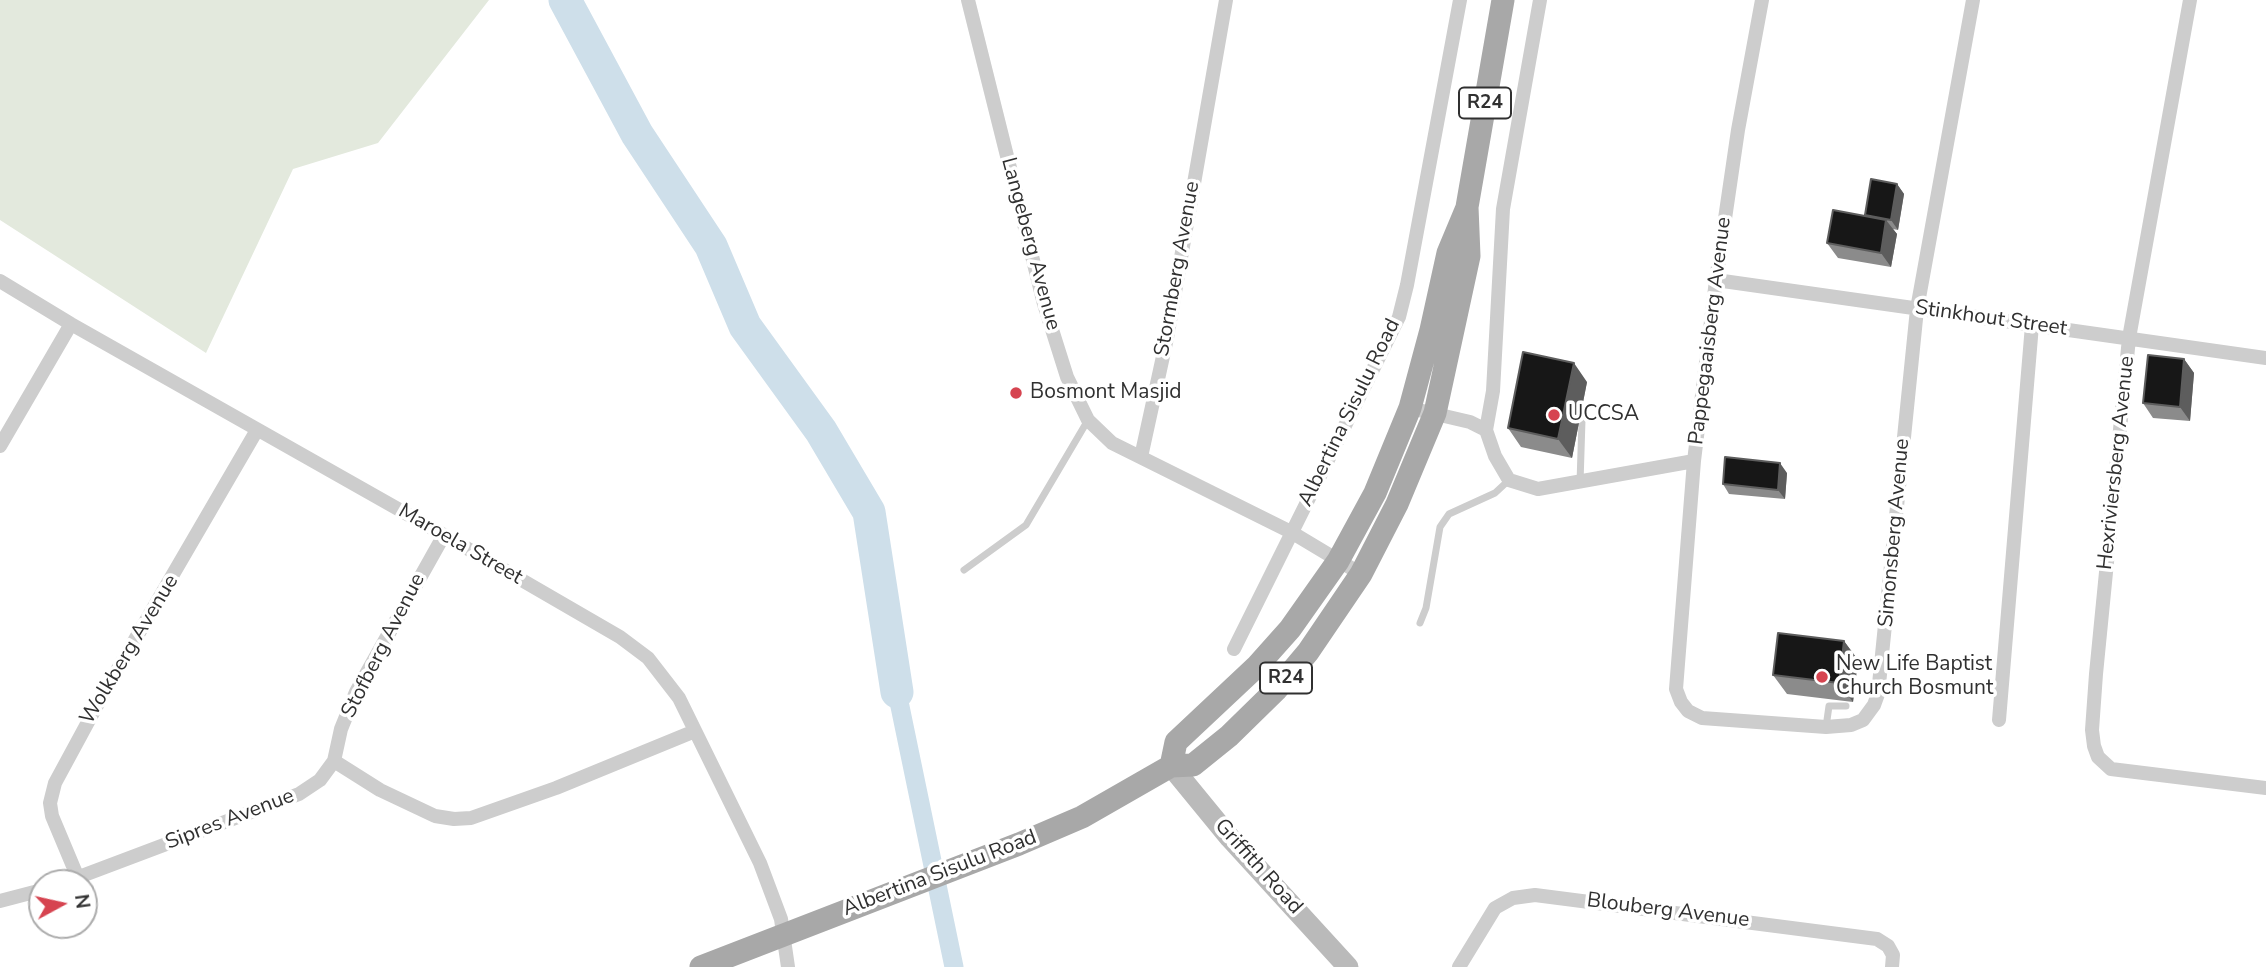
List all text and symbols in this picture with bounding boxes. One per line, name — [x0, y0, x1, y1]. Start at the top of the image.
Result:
road number: R24 — [1459, 88, 1511, 118]
street label: Langeberg Avenue — [995, 155, 1065, 333]
street label: Stormberg Avenue — [1150, 180, 1206, 358]
street label: Pappegaaisberg Avenue — [1685, 216, 1737, 446]
street label: Stinkhout Street — [1914, 296, 2068, 342]
street label: Albertina Sisulu Road — [1294, 315, 1406, 511]
street label: Hexriviersberg Avenue — [2093, 355, 2141, 571]
place label: Bosmont Masjid — [1030, 380, 1182, 406]
marker: Bosmont Masjid — [1008, 385, 1024, 401]
place label: UCCSA — [1568, 402, 1639, 428]
marker: UCCSA — [1546, 407, 1562, 423]
street label: Simonsberg Avenue — [1874, 438, 1916, 628]
street label: Maroela Street — [393, 499, 527, 591]
street label: Stofberg Avenue — [337, 570, 431, 722]
street label: Wolkberg Avenue — [75, 571, 185, 729]
place label: New Life Baptist Church Bosmunt — [1836, 652, 1993, 702]
road number: R24 — [1260, 663, 1312, 694]
marker: New Life Baptist Church Bosmunt — [1814, 669, 1830, 685]
street label: Sipres Avenue — [162, 784, 298, 856]
street label: Griffith Road — [1209, 814, 1307, 920]
street label: Albertina Sisulu Road — [840, 825, 1040, 923]
north arrow — [28, 869, 98, 939]
street label: Blouberg Avenue — [1585, 889, 1751, 933]
text: N — [68, 893, 96, 910]

